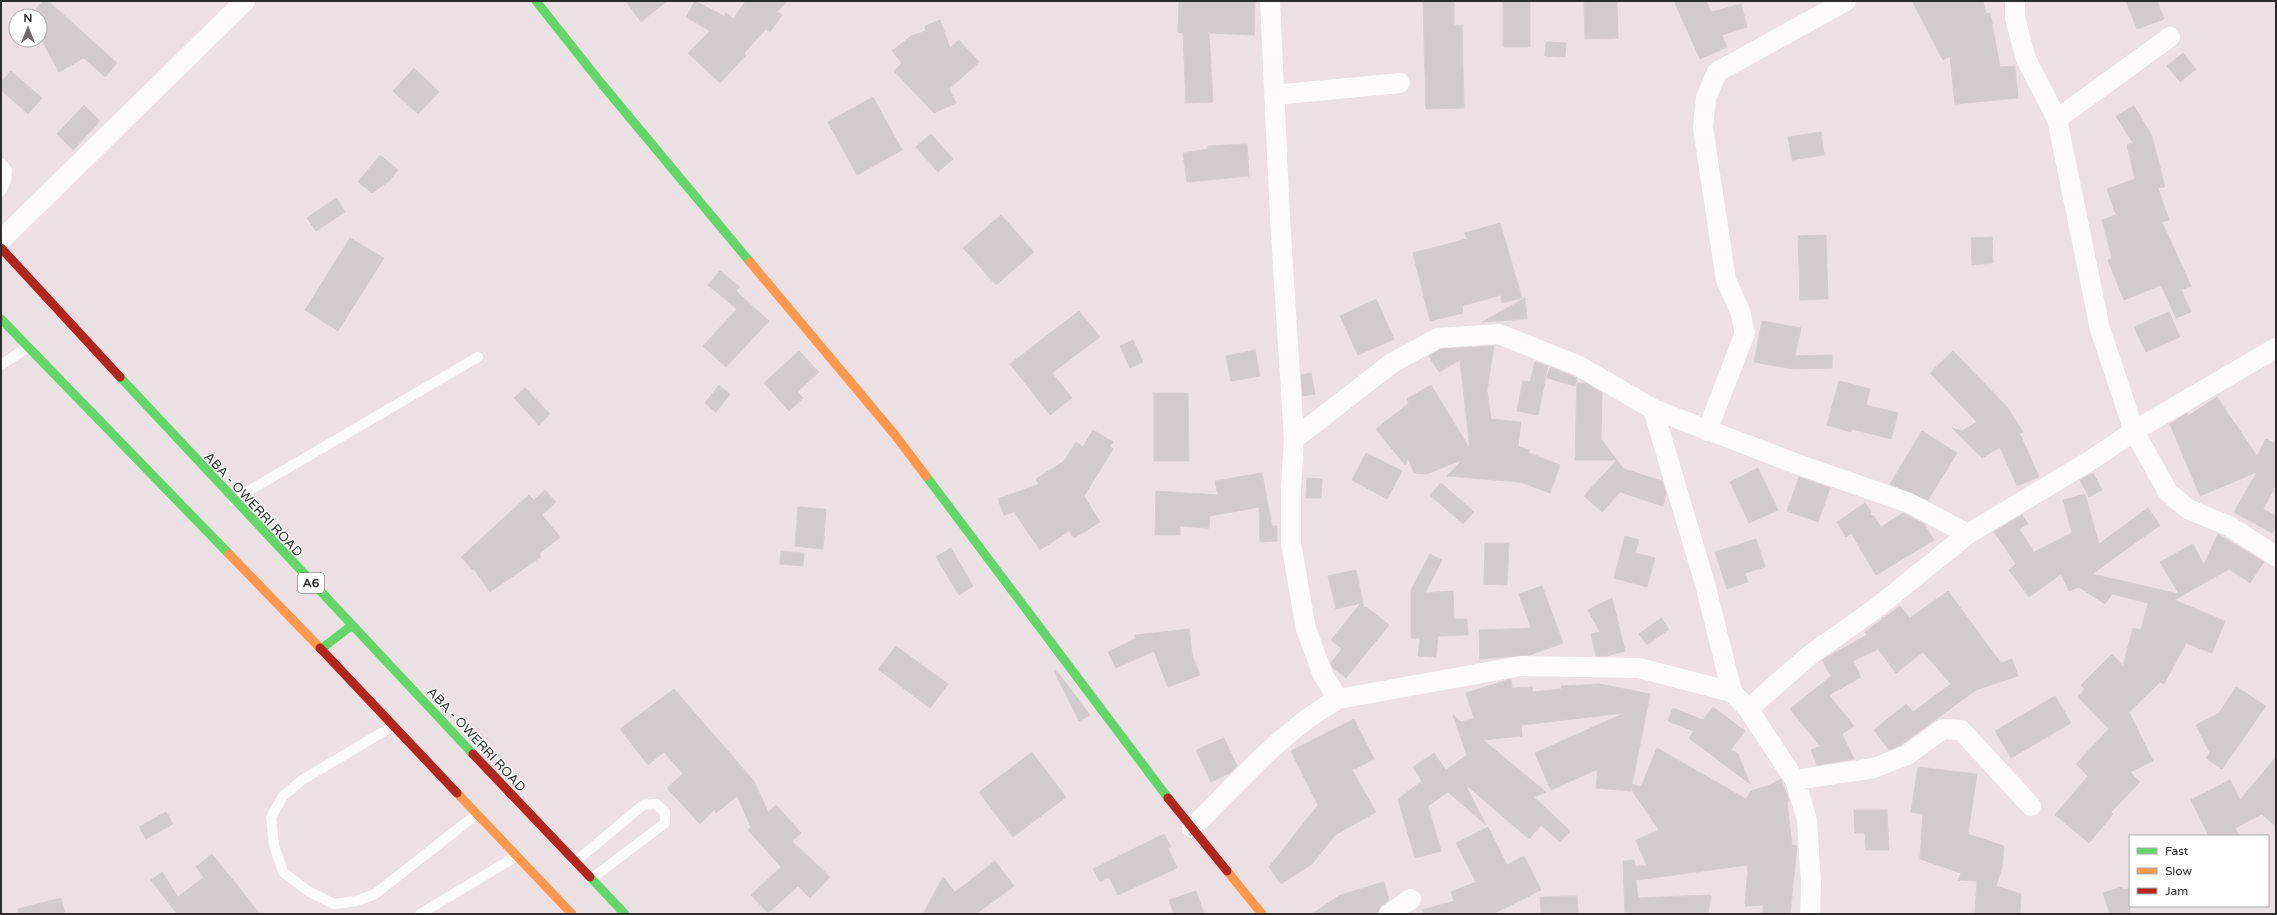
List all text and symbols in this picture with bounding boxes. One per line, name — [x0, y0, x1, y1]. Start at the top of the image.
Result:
north arrow — [8, 8, 48, 48]
text: N — [24, 12, 32, 25]
street label: ABA - OWERRI ROAD — [201, 449, 306, 560]
road number: A6 — [298, 573, 324, 593]
street label: ABA - OWERRI ROAD — [424, 684, 529, 795]
legend — [2129, 835, 2269, 907]
text: Fast — [2165, 844, 2189, 858]
text: Slow — [2165, 864, 2192, 878]
text: Jam — [2165, 884, 2188, 898]

